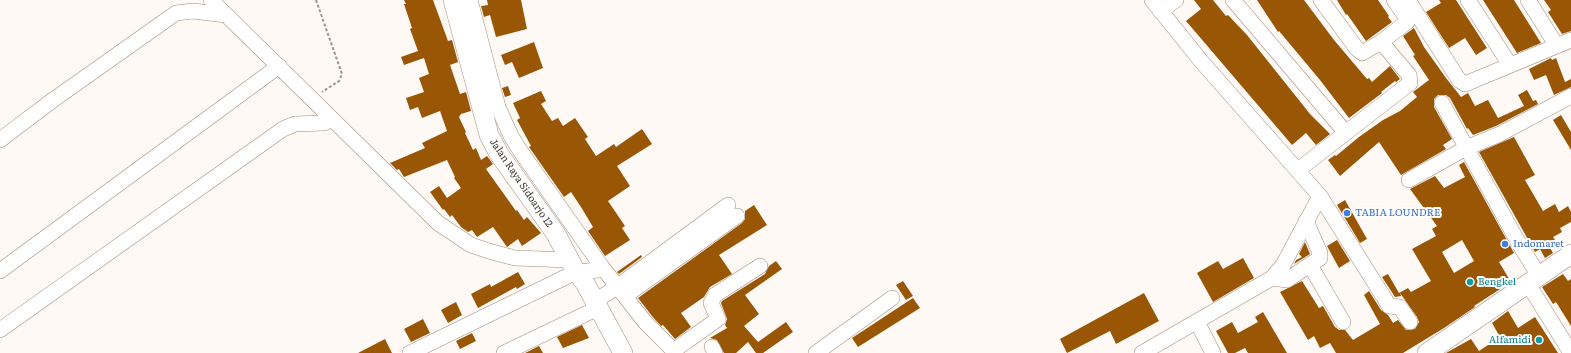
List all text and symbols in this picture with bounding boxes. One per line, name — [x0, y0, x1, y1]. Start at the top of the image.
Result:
street label: Jalan Raya Sidoarjo 12 — [487, 137, 555, 229]
place label: TABIA LOUNDRE — [1355, 207, 1440, 219]
marker: TABIA LOUNDRE — [1342, 208, 1352, 218]
place label: Indomaret — [1513, 238, 1564, 250]
marker: Indomaret — [1500, 239, 1510, 249]
place label: Bengkel — [1478, 276, 1516, 288]
marker: Bengkel — [1465, 277, 1475, 287]
place label: Alfamidi — [1489, 334, 1531, 346]
marker: Alfamidi — [1534, 335, 1544, 345]

